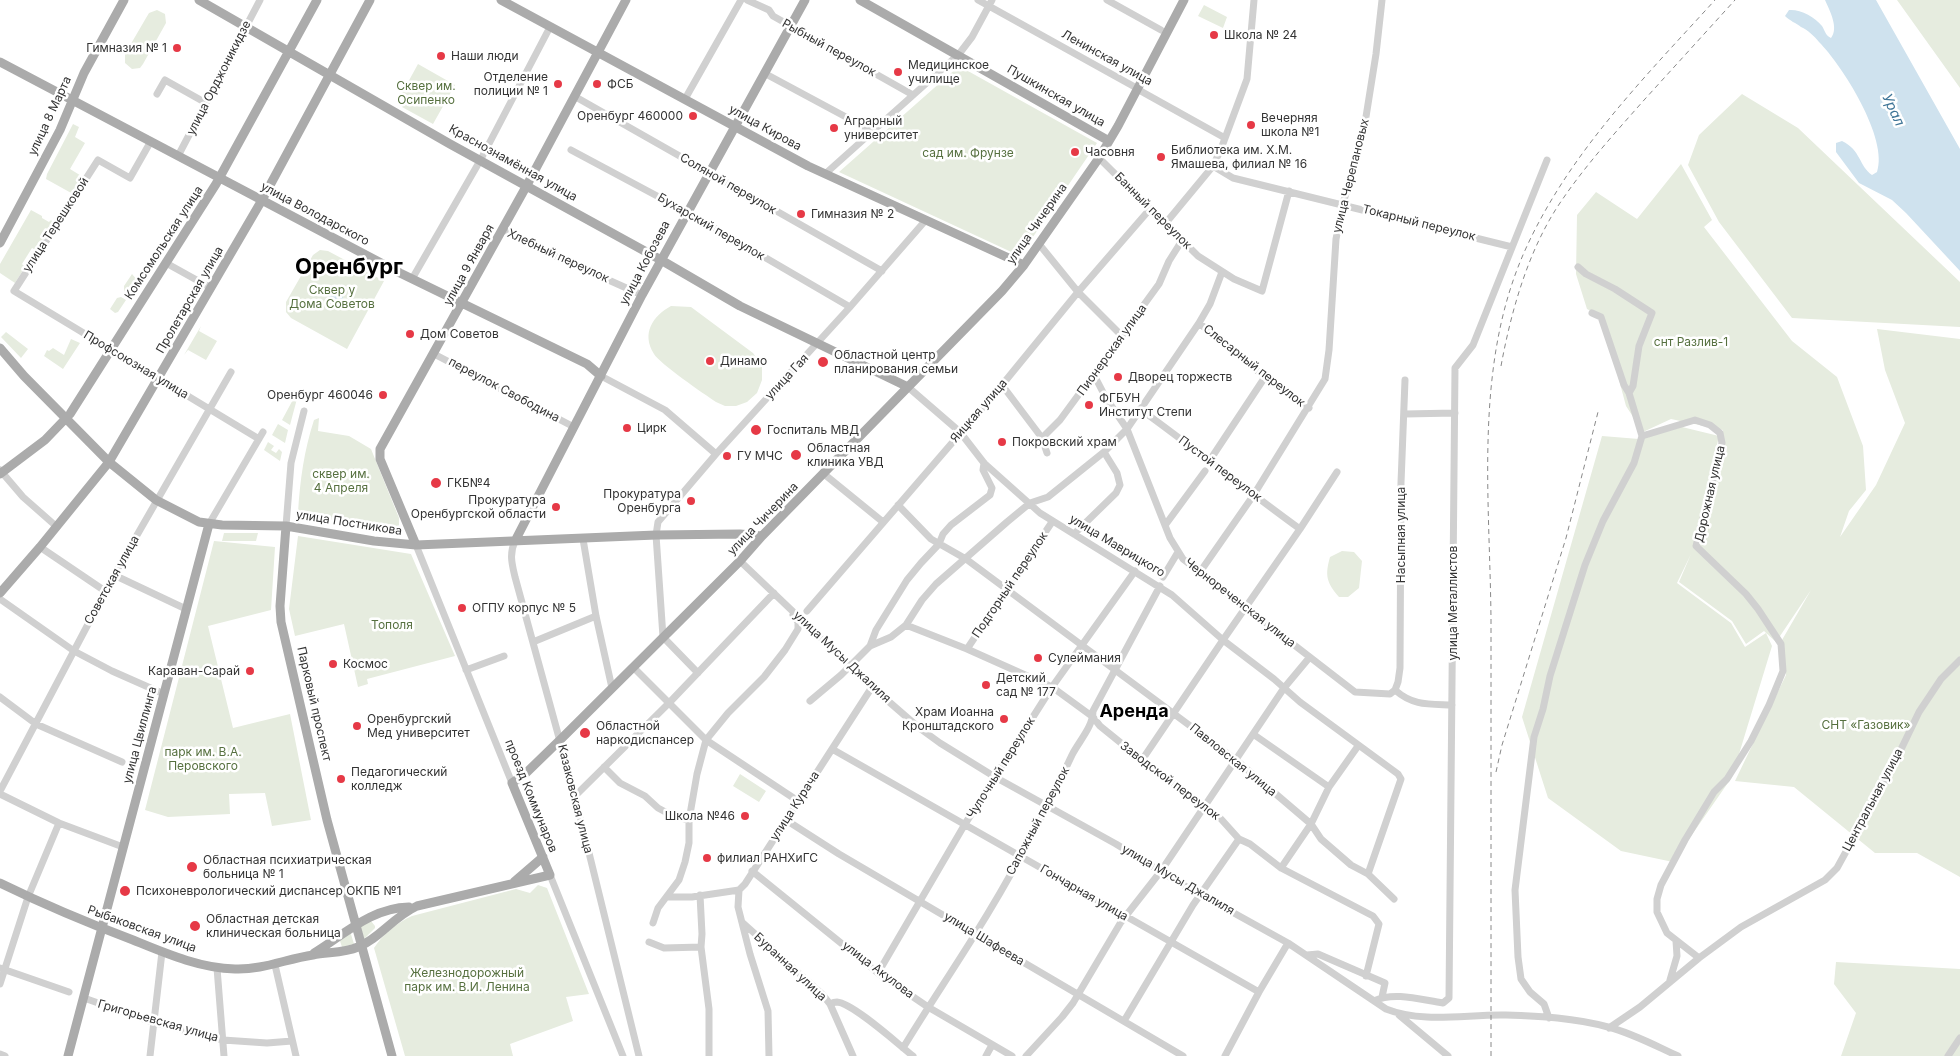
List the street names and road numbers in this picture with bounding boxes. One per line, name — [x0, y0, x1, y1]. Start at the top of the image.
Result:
street label: Рыбный переулок — [780, 16, 878, 80]
street label: улица Орджоникидзе — [184, 18, 254, 138]
street label: Ленинская улица — [1059, 27, 1155, 89]
street label: Пушкинская улица — [1005, 62, 1107, 130]
street label: улица 8 Марта — [25, 74, 75, 158]
street label: улица Кирова — [726, 102, 804, 154]
street label: улица Черепановых — [1330, 117, 1372, 235]
street label: Краснознамённая улица — [446, 122, 580, 204]
street label: Соляной переулок — [677, 150, 779, 218]
street label: Банный переулок — [1112, 170, 1194, 252]
street label: улица Терешковой — [20, 175, 92, 275]
street label: улица Володарского — [258, 179, 372, 249]
street label: улица Чичерина — [1004, 181, 1070, 267]
street label: Комсомольская улица — [122, 184, 206, 302]
street label: Бухарский переулок — [655, 191, 767, 263]
street label: Токарный переулок — [1361, 202, 1477, 244]
street label: улица Кобозева — [617, 219, 673, 307]
street label: улица 9 Января — [441, 222, 497, 308]
street label: Хлебный переулок — [505, 226, 611, 286]
street label: Пролетарская улица — [153, 244, 227, 356]
street label: Пионерская улица — [1074, 302, 1150, 398]
street label: Слесарный переулок — [1200, 322, 1308, 410]
street label: Профсоюзная улица — [81, 328, 191, 402]
street label: улица Гая — [762, 351, 812, 403]
street label: переулок Свободина — [446, 355, 562, 425]
street label: Яицкая улица — [948, 376, 1010, 446]
street label: Пустой переулок — [1176, 433, 1264, 505]
street label: Дорожная улица — [1692, 444, 1728, 544]
street label: улица Чичерина — [725, 480, 801, 558]
street label: Насыпная улица — [1394, 487, 1408, 583]
street label: улица Постникова — [295, 507, 403, 539]
street label: улица Маврицкого — [1067, 512, 1167, 580]
street label: Подгорный переулок — [969, 529, 1051, 641]
street label: Советская улица — [82, 533, 142, 627]
street label: улица Металлистов — [1446, 546, 1460, 660]
street label: Чернореченская улица — [1182, 555, 1298, 651]
street label: улица Мусы Джалиля — [790, 608, 894, 706]
street label: Парковый проспект — [294, 645, 334, 763]
street label: улица Цвиллинга — [120, 685, 160, 785]
street label: Чулочный переулок — [964, 715, 1038, 821]
street label: Павловская улица — [1187, 721, 1279, 799]
street label: проезд Коммунаров — [502, 737, 560, 855]
street label: Заводской переулок — [1117, 739, 1223, 823]
street label: Казаковская улица — [554, 743, 596, 855]
street label: Центральная улица — [1840, 746, 1906, 854]
street label: Сапожный переулок — [1003, 764, 1073, 878]
street label: улица Курача — [767, 769, 823, 843]
street label: улица Мусы Джалиля — [1119, 842, 1237, 918]
street label: Гончарная улица — [1037, 862, 1131, 924]
street label: Рыбаковская улица — [86, 903, 198, 955]
street label: улица Шафеева — [941, 909, 1027, 969]
street label: Буранная улица — [751, 930, 829, 1004]
street label: улица Акулова — [839, 938, 917, 1002]
street label: Григорьевская улица — [96, 997, 220, 1045]

